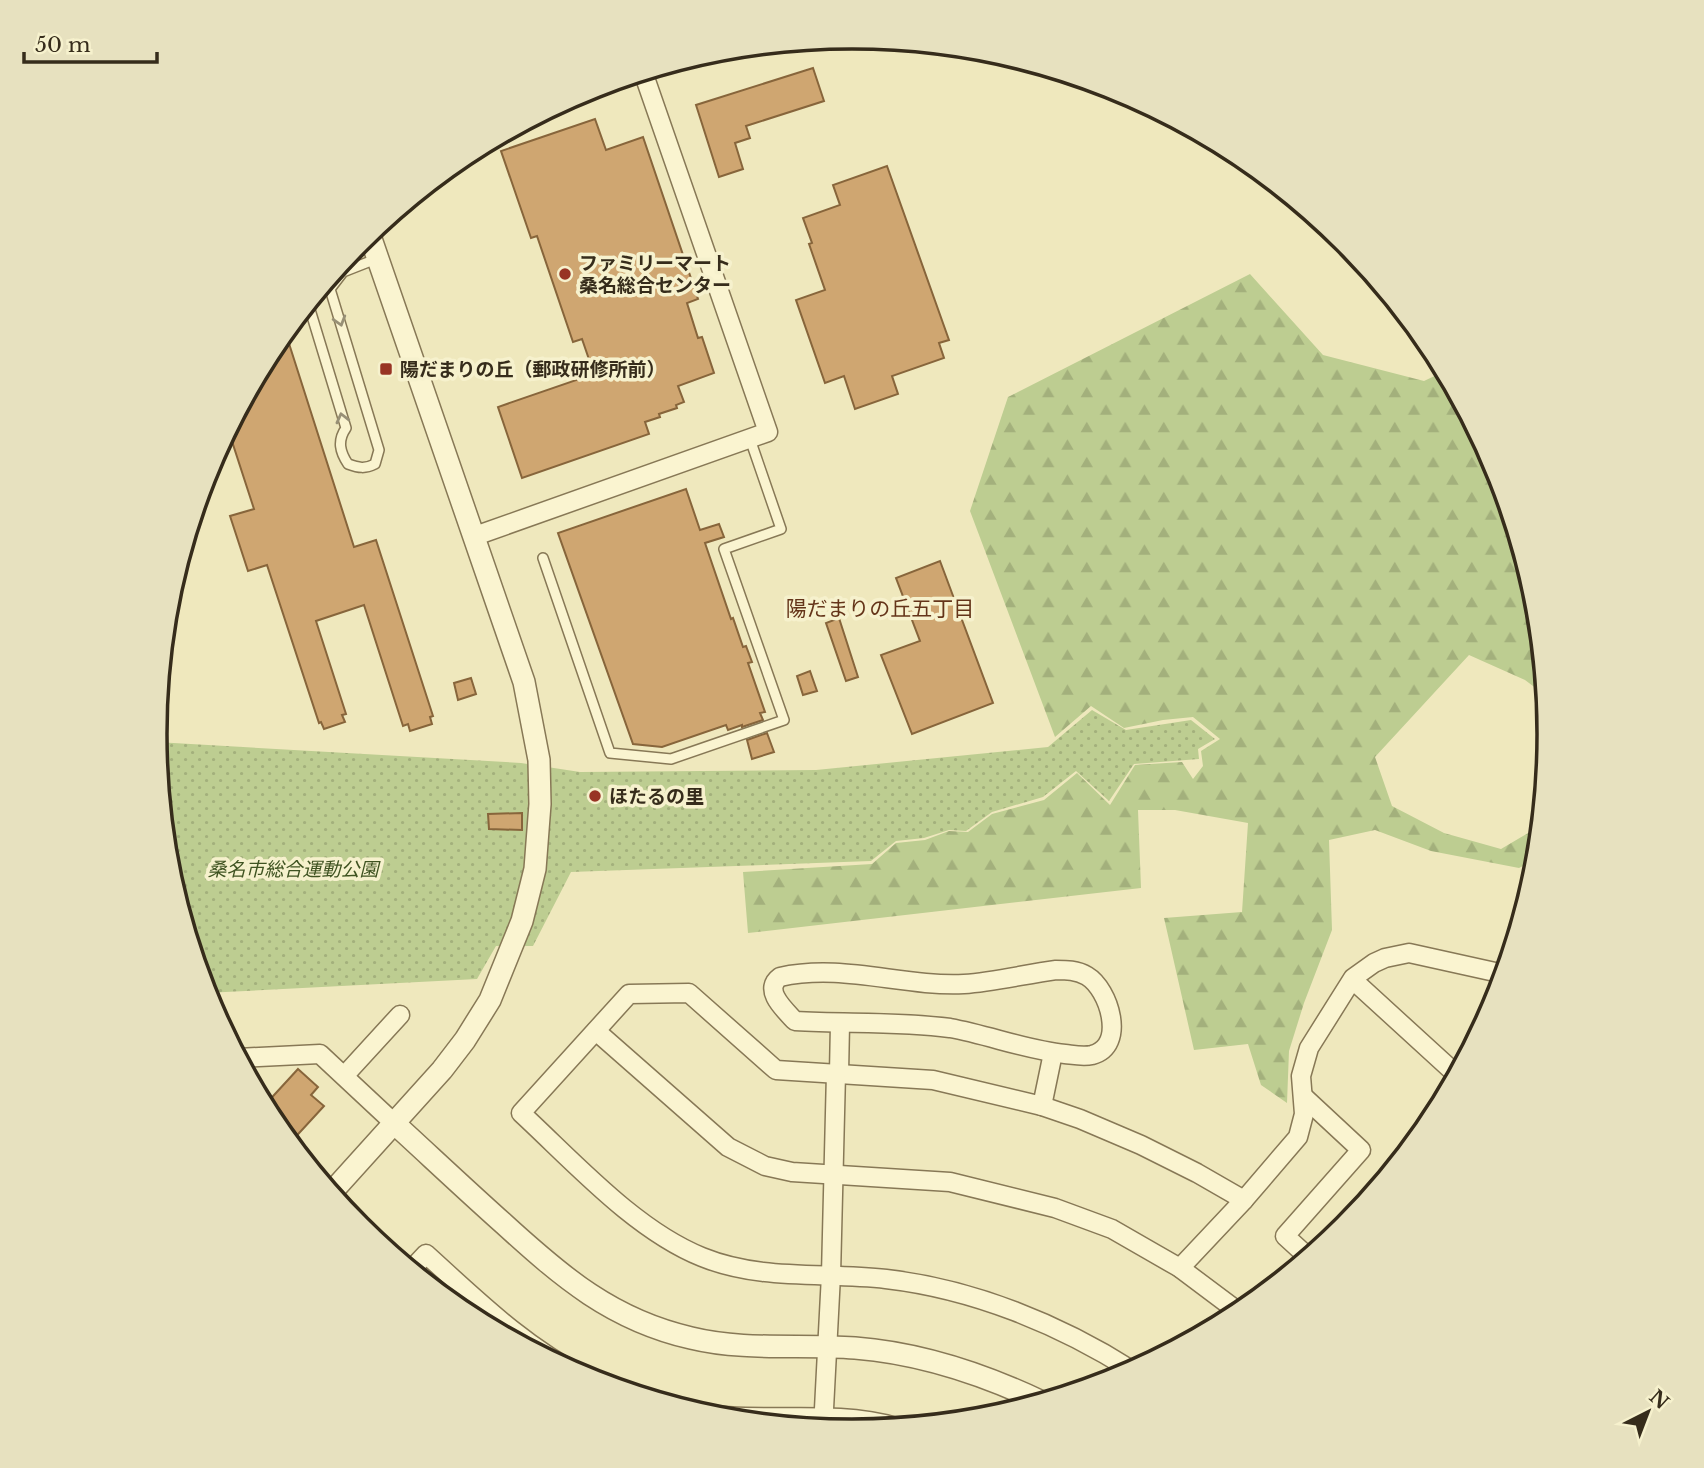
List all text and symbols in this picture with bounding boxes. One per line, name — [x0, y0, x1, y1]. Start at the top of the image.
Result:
scale bar — [24, 21, 158, 65]
text: 50 m — [35, 32, 91, 58]
place label: ファミリーマート 桑名総合センター — [579, 252, 731, 297]
marker: ファミリーマート 桑名総合センター — [557, 266, 573, 282]
one-way arrow — [332, 315, 346, 327]
place label: 陽だまりの丘（郵政研修所前） — [400, 358, 666, 381]
marker: 陽だまりの丘（郵政研修所前） — [378, 361, 394, 377]
one-way arrow — [336, 412, 350, 424]
district label: 陽だまりの丘五丁目 — [786, 596, 974, 622]
place label: ほたるの里 — [609, 785, 704, 808]
marker: ほたるの里 — [587, 788, 603, 804]
park label: 桑名市総合運動公園 — [207, 858, 381, 881]
north arrow — [1613, 1377, 1683, 1447]
text: N — [1645, 1385, 1673, 1414]

